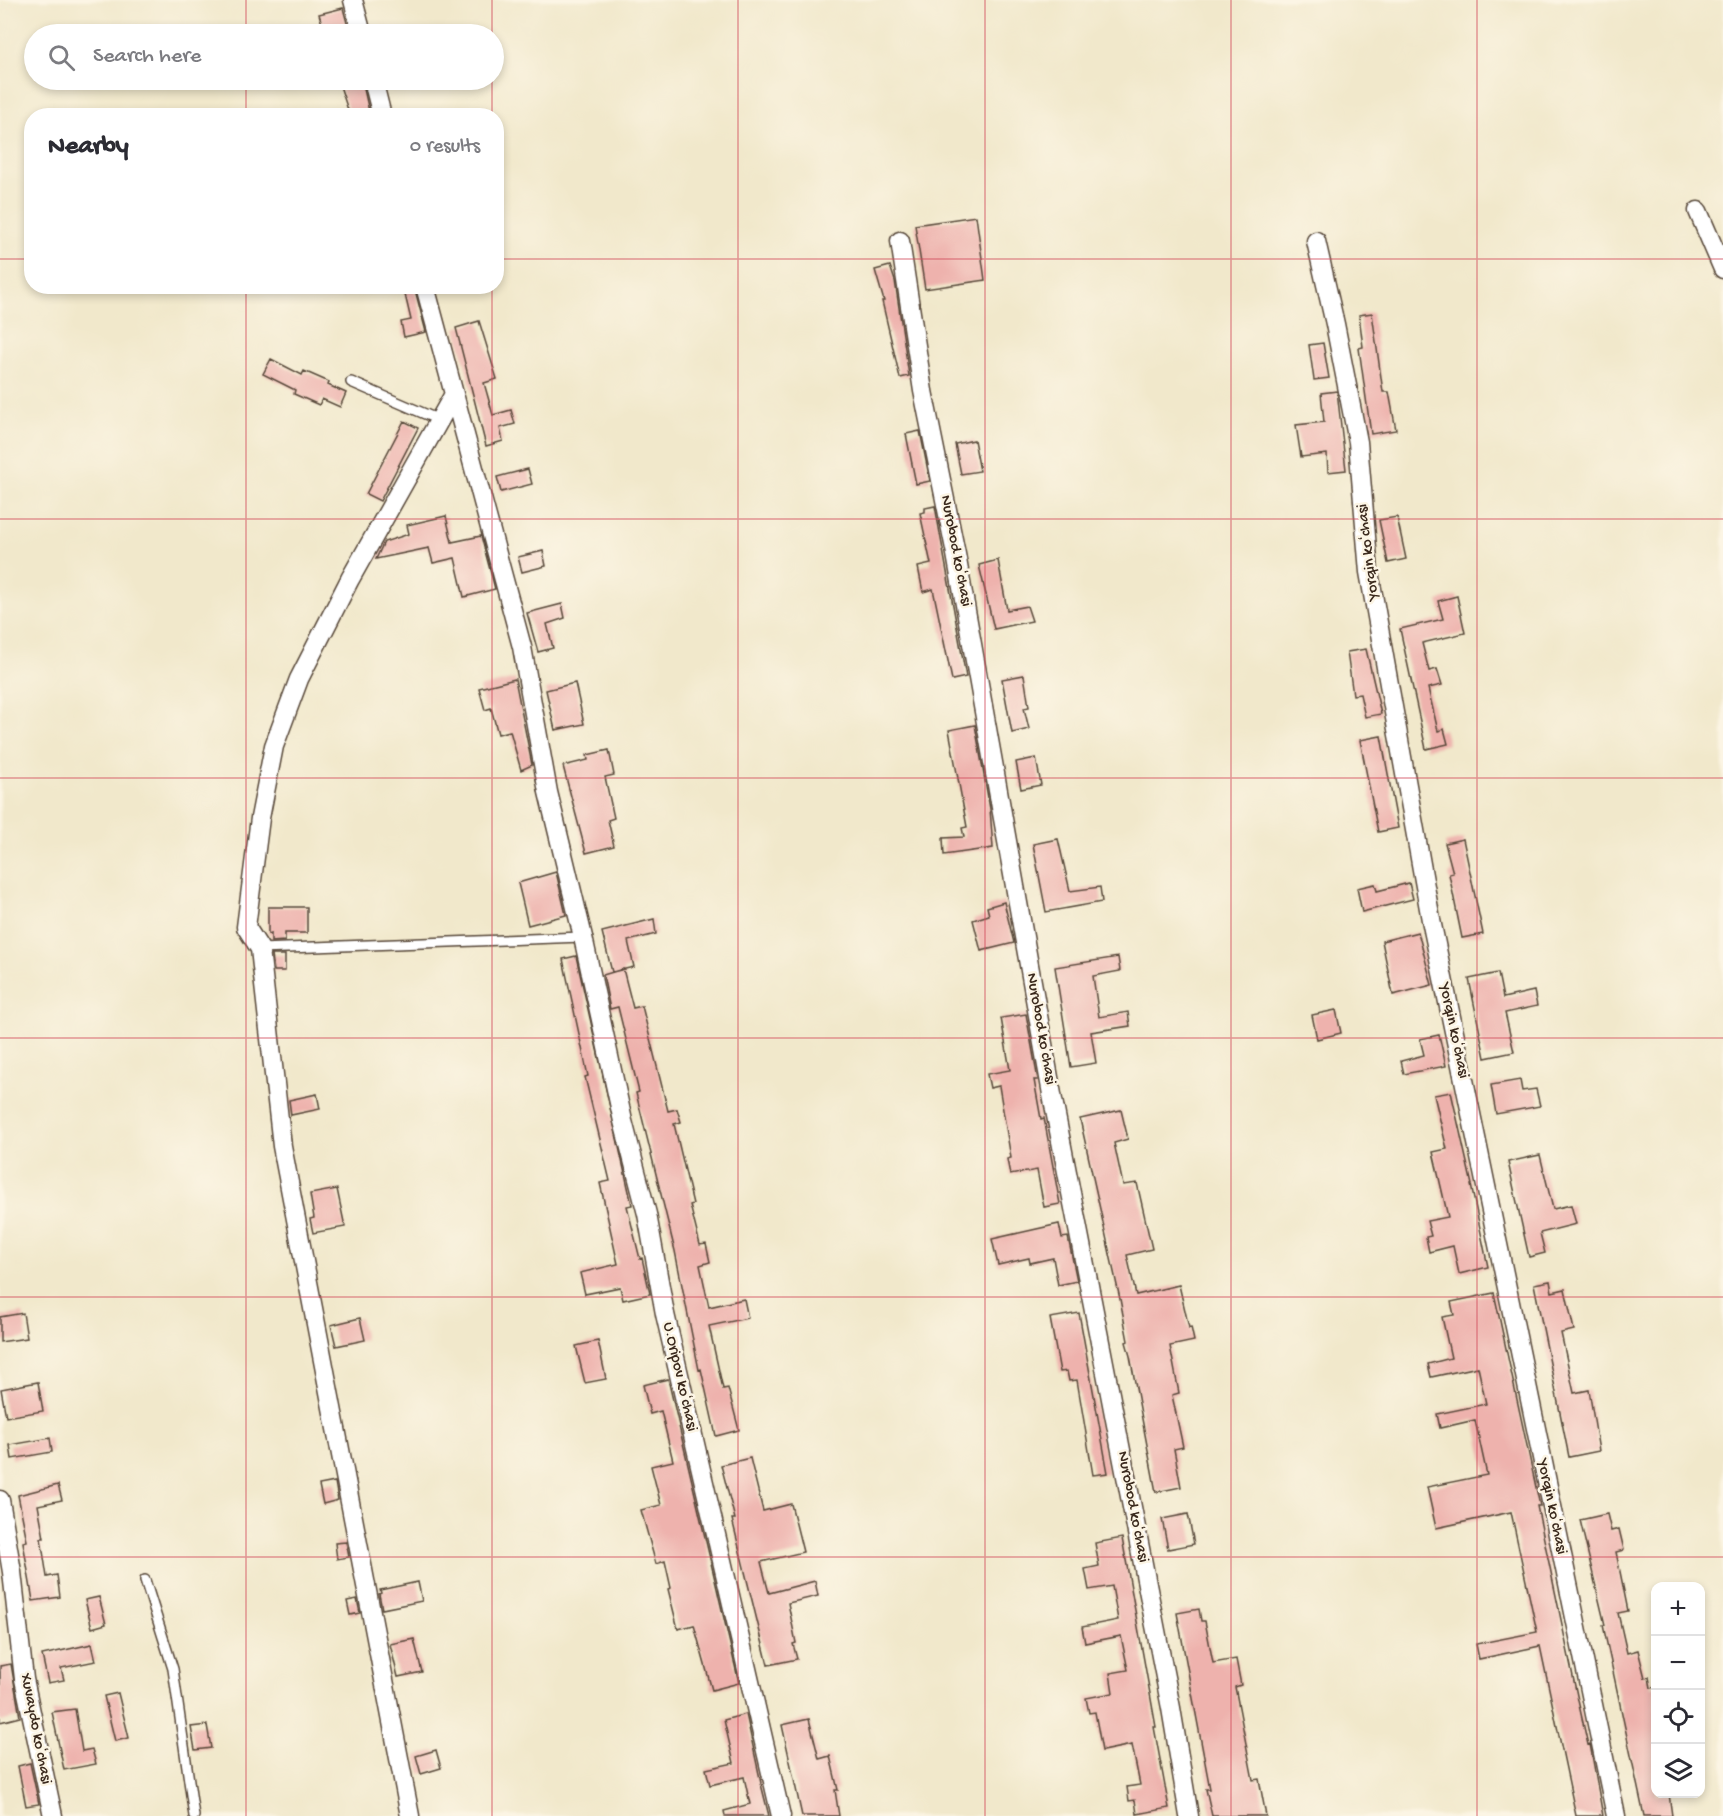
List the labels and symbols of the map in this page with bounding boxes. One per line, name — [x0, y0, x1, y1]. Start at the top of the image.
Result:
street label: Nurobod koʻchasi — [935, 494, 975, 608]
street label: Yorqin koʻchasi — [1354, 503, 1385, 603]
street label: Nurobod koʻchasi — [1021, 972, 1059, 1086]
street label: Yorqin koʻchasi — [1433, 980, 1472, 1080]
street label: U.Oripov koʻchasi — [657, 1321, 701, 1433]
street label: Nurobod koʻchasi — [1112, 1450, 1152, 1564]
street label: Yorqin koʻchasi — [1531, 1456, 1570, 1556]
street label: Xuvaydo koʻchasi — [15, 1671, 55, 1786]

